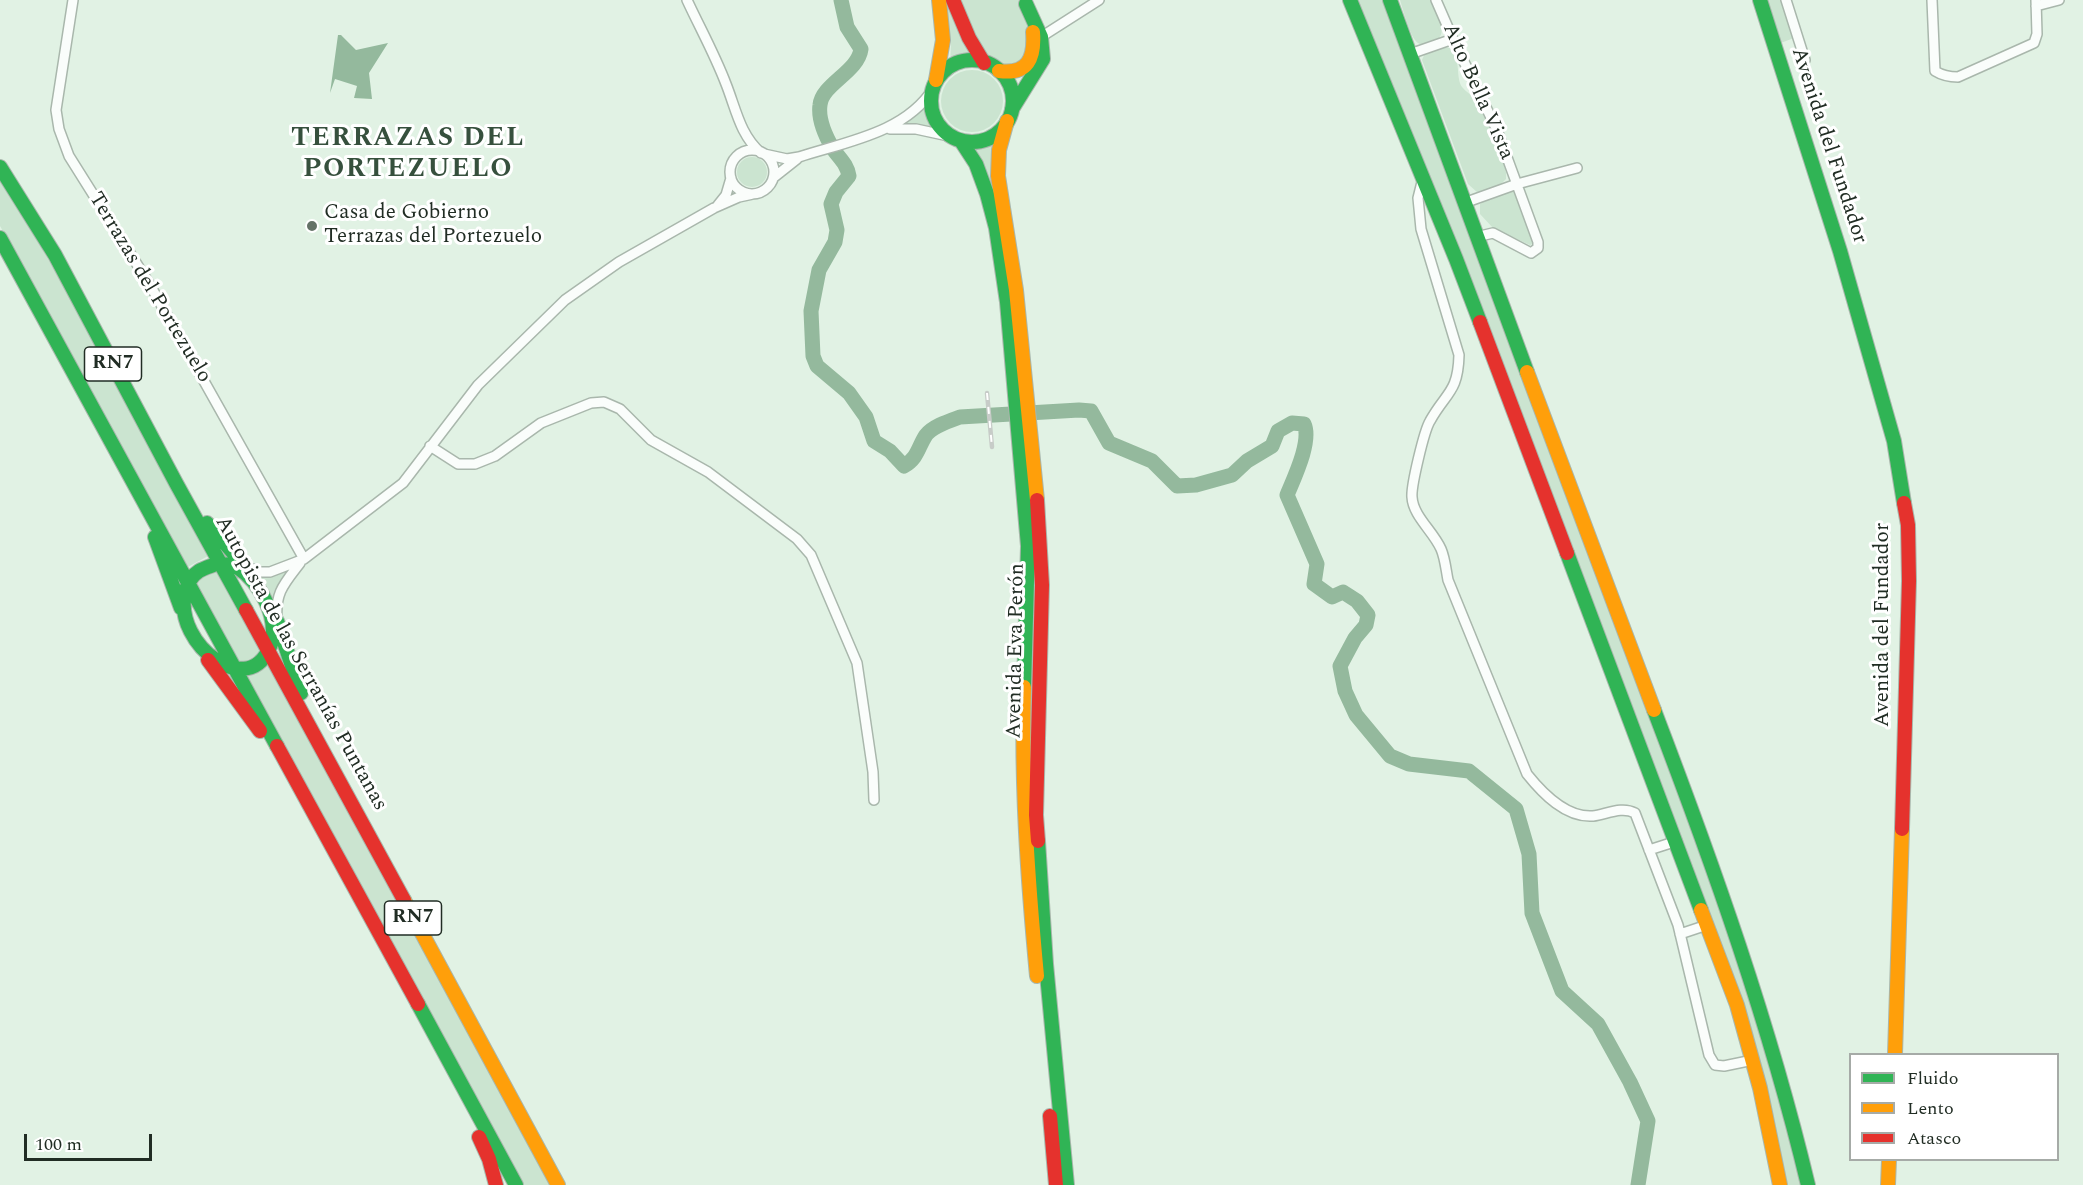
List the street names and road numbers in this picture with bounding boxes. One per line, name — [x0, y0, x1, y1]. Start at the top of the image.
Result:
street label: Alto Bella Vista — [1436, 20, 1518, 164]
street label: Avenida del Fundador — [1784, 45, 1872, 247]
street label: Terrazas del Portezuelo — [82, 188, 216, 388]
road number: RN7 — [84, 347, 142, 381]
street label: Autopista de las Serranías Puntanas — [208, 512, 392, 816]
street label: Avenida del Fundador — [1871, 523, 1897, 727]
street label: Avenida Eva Perón — [1003, 563, 1031, 739]
road number: RN7 — [384, 901, 442, 935]

